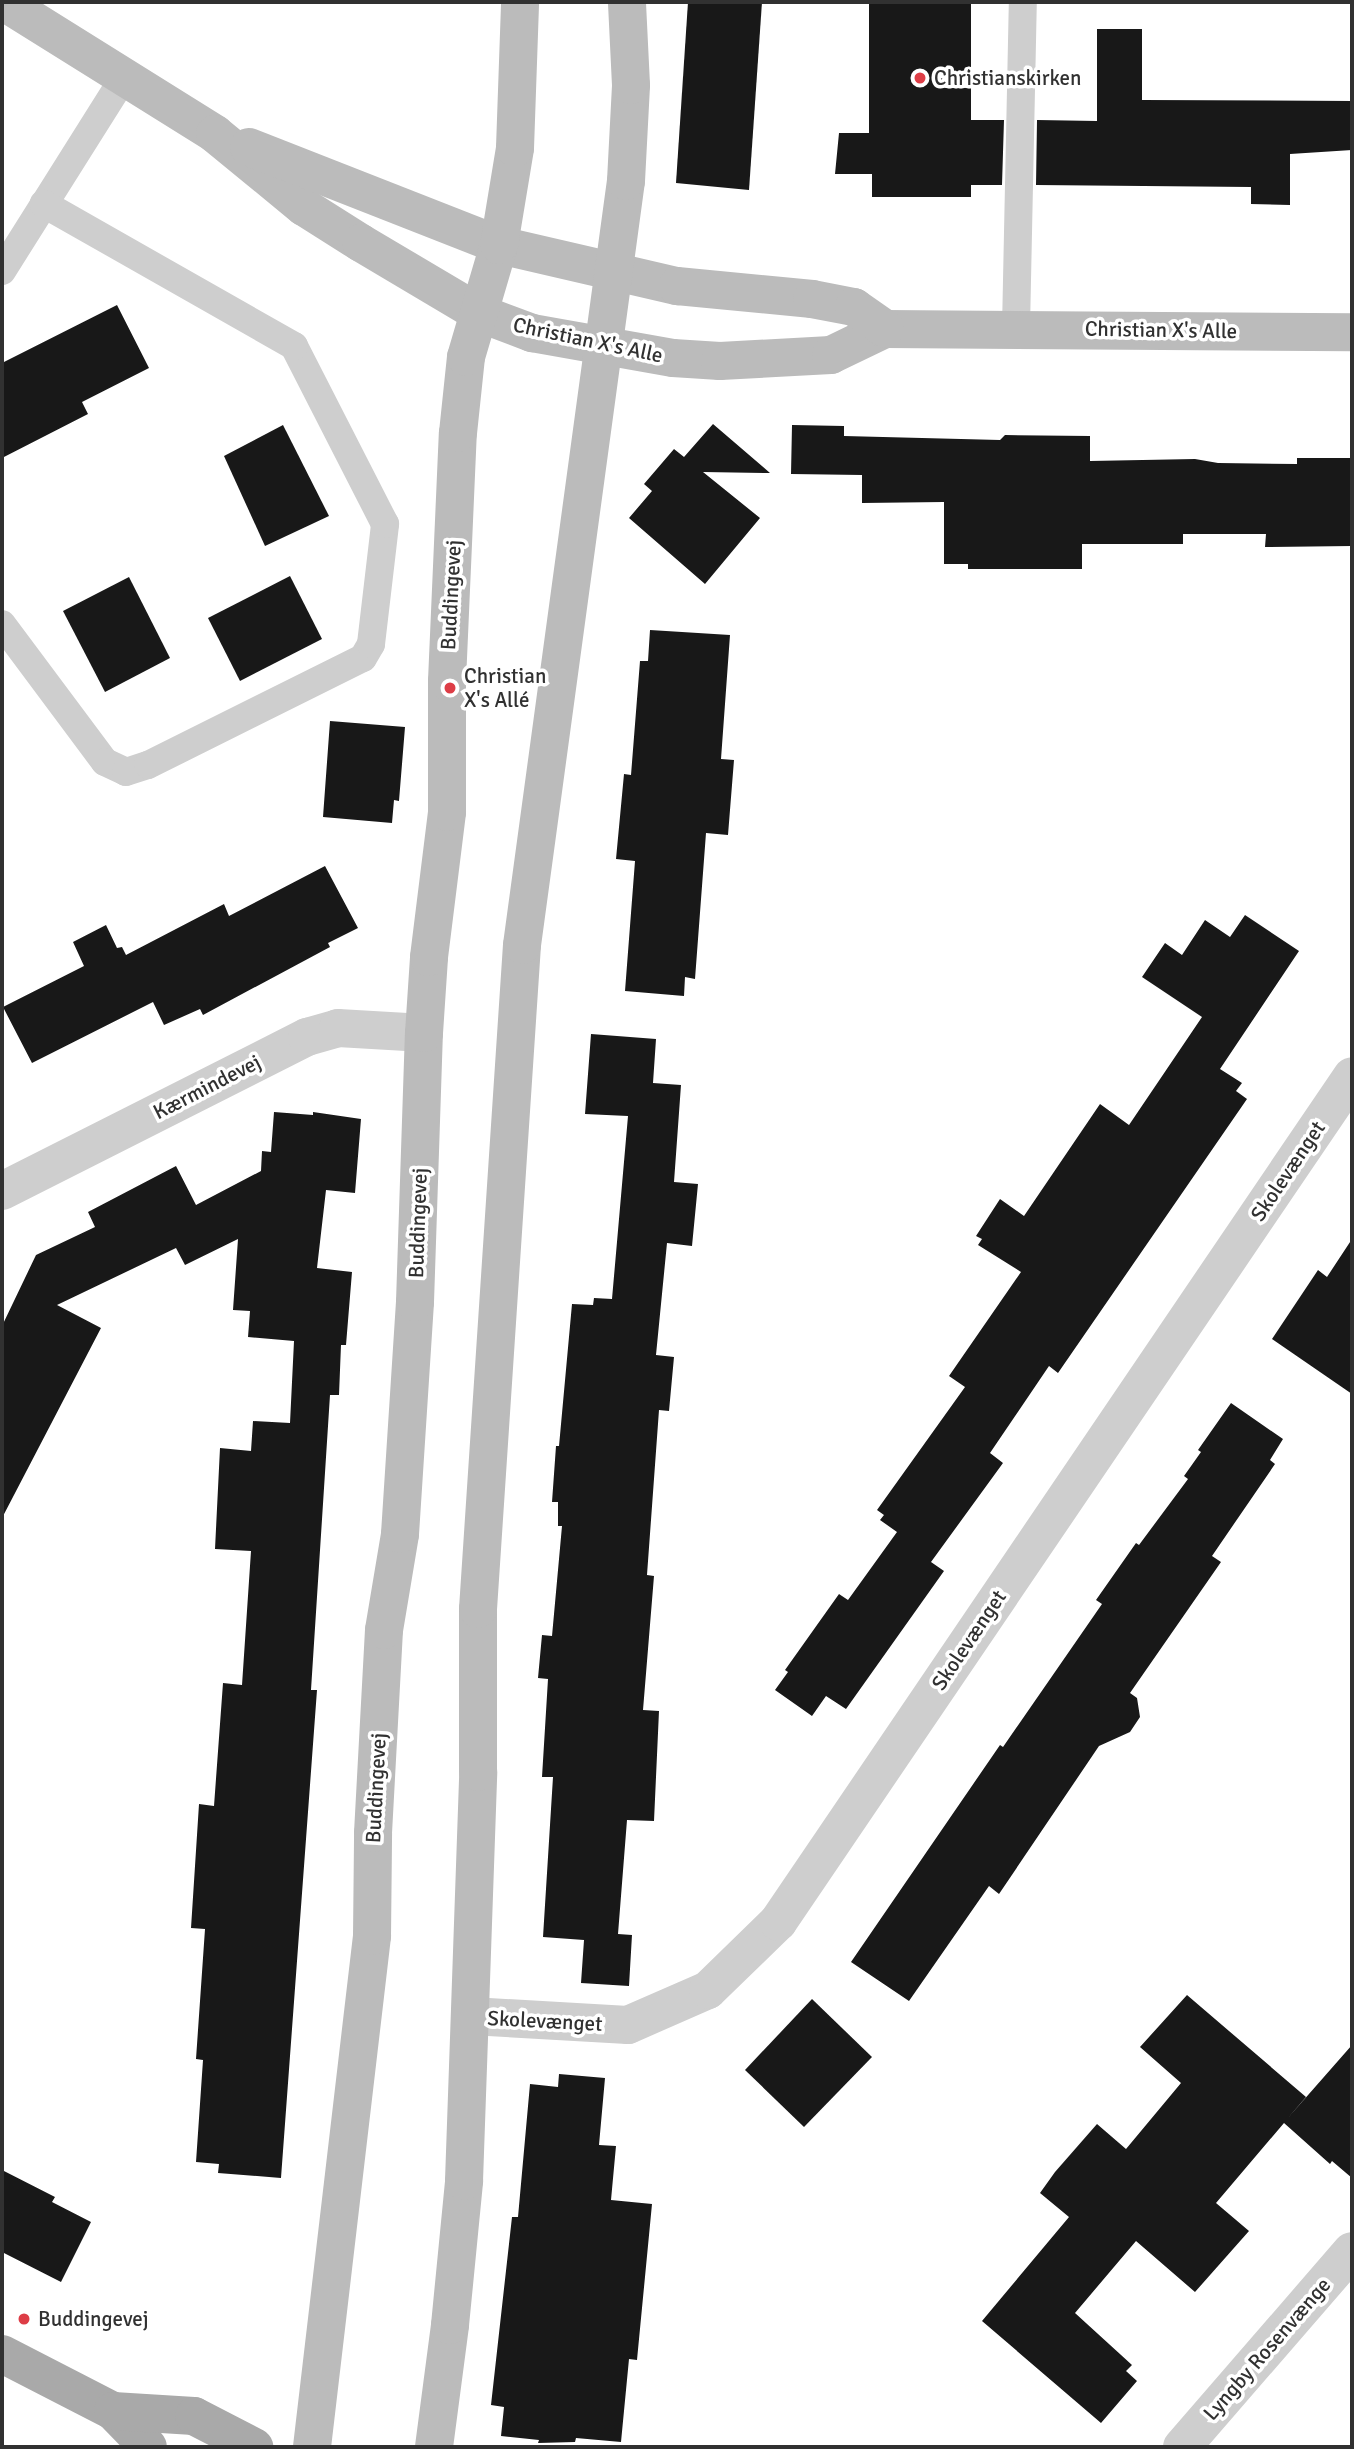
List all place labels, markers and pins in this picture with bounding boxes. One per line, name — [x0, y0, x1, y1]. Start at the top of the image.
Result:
place label: Christianskirken — [934, 65, 1081, 91]
marker: Christianskirken — [912, 70, 928, 86]
place label: Christian X's Allé — [464, 663, 546, 713]
marker: Christian X's Allé — [442, 680, 458, 696]
place label: Buddingevej — [38, 2306, 149, 2332]
marker: Buddingevej — [16, 2311, 32, 2327]

